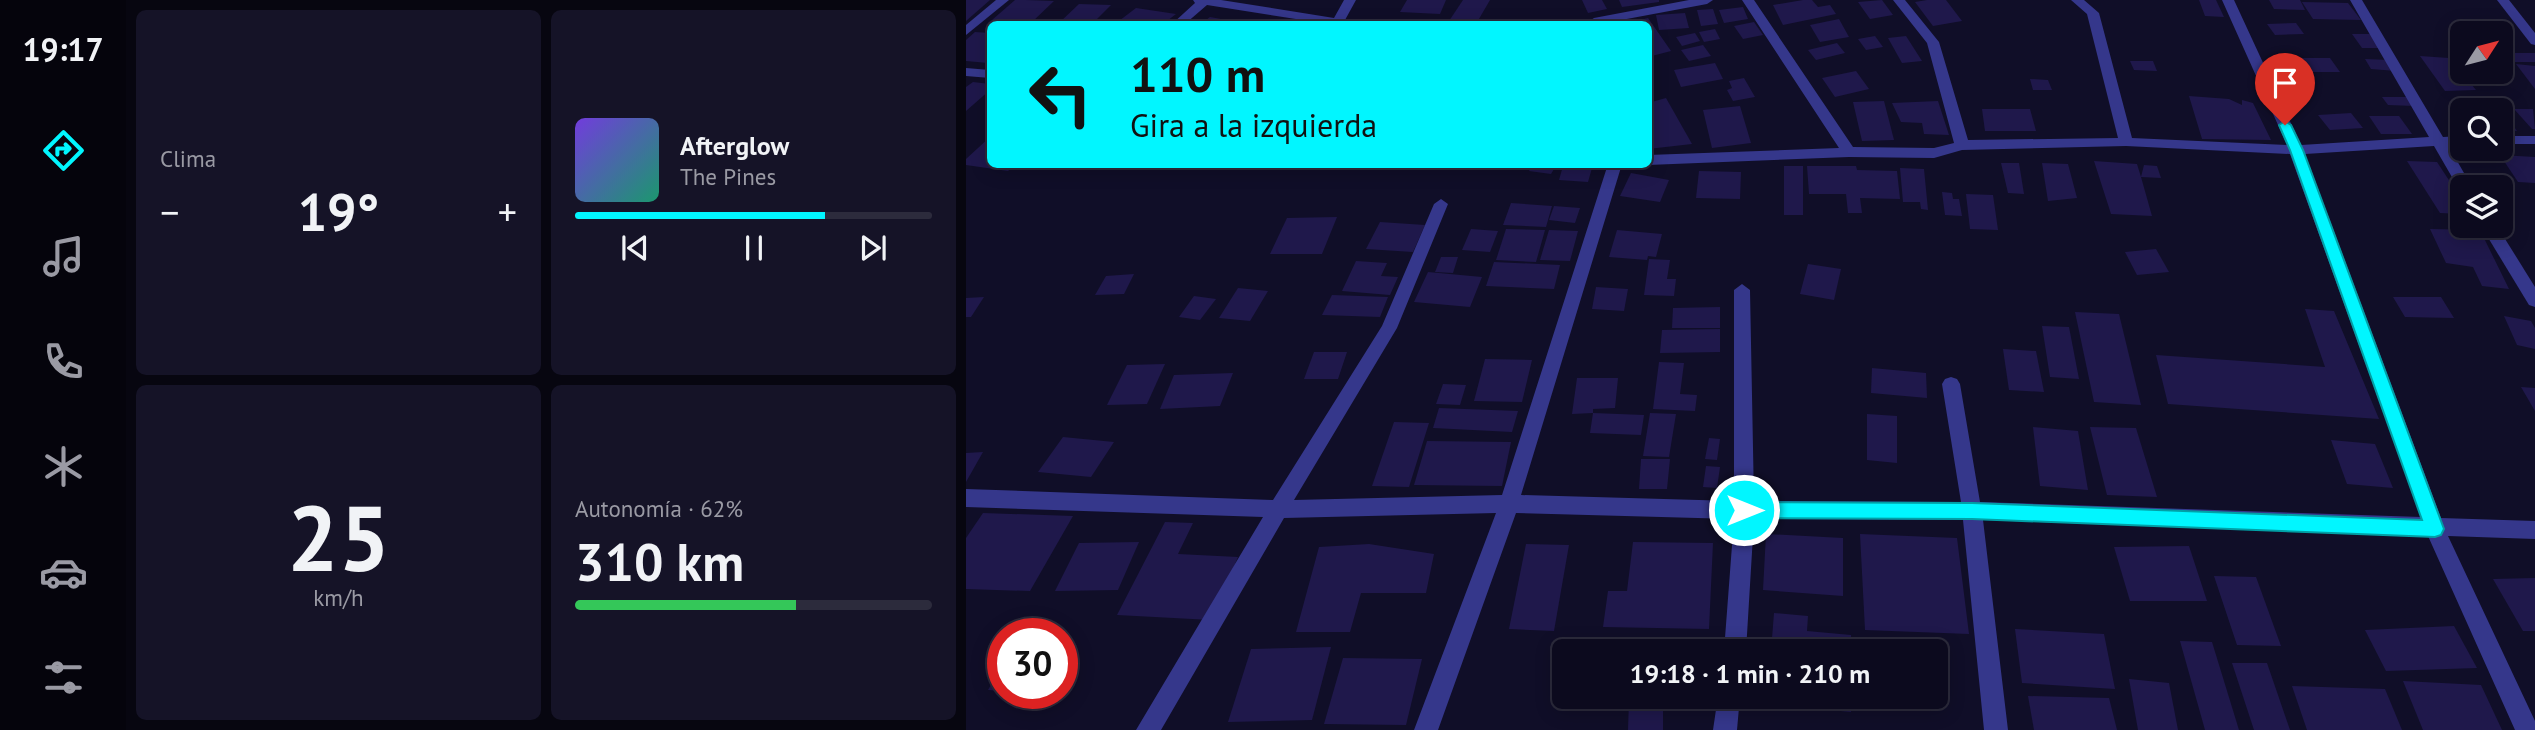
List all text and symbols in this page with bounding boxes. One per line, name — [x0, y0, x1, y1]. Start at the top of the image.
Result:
north arrow — [2450, 21, 2513, 84]
map controls — [2450, 21, 2513, 238]
text: 19:17 — [22, 28, 104, 70]
text: 110 m — [1130, 42, 1265, 106]
icon: left — [1015, 49, 1106, 140]
pin — [2255, 53, 2315, 125]
icon: arrive — [2266, 64, 2304, 102]
button: search — [2450, 98, 2513, 161]
text: Gira a la izquierda — [1130, 104, 1377, 146]
icon: directions — [39, 126, 88, 175]
text: Afterglow — [680, 129, 789, 162]
text: Clima — [160, 144, 216, 173]
text: The Pines — [680, 162, 776, 191]
button: layers — [2450, 175, 2513, 238]
text: 19° — [298, 178, 379, 245]
text: − — [160, 187, 179, 236]
text: + — [498, 187, 517, 236]
icon: previous — [616, 229, 654, 267]
icon: pause — [735, 229, 773, 267]
icon: next — [854, 229, 892, 267]
icon: music — [39, 232, 88, 281]
icon: phone — [39, 337, 88, 386]
icon: climate — [39, 442, 88, 491]
position arrow — [1707, 473, 1781, 547]
text: 25 — [287, 478, 390, 596]
text: Autonomía · 62% — [575, 494, 743, 523]
text: 310 km — [575, 528, 744, 595]
icon: car — [39, 548, 88, 597]
text: km/h — [313, 583, 364, 612]
speed limit sign: 30 — [987, 618, 1078, 709]
icon: filters — [39, 653, 88, 702]
text: 19:18 · 1 min · 210 m — [1630, 657, 1870, 690]

